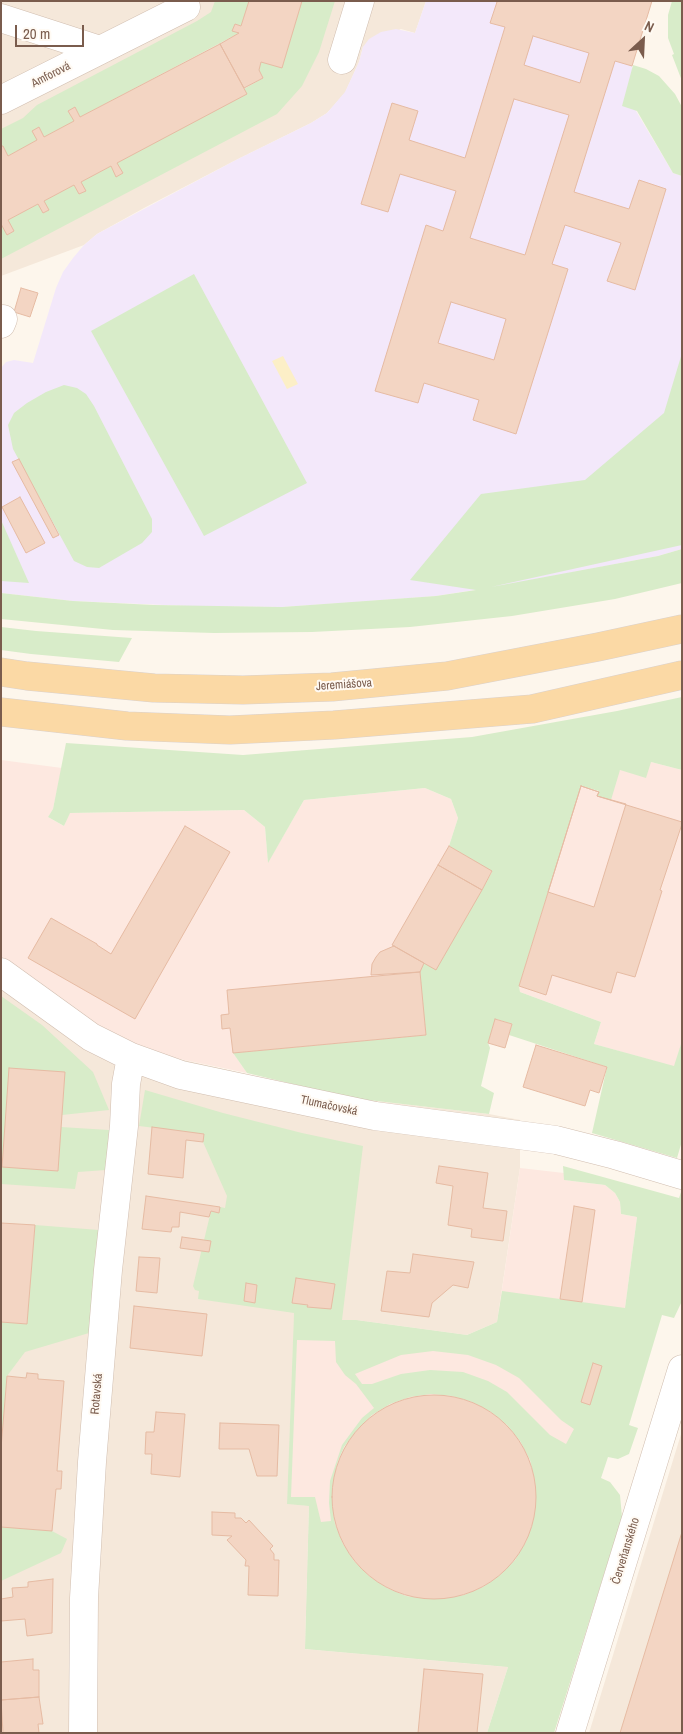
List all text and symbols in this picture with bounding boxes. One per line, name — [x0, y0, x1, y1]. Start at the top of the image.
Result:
scale bar — [18, 15, 86, 47]
north arrow — [618, 15, 668, 65]
text: N — [642, 16, 657, 36]
text: 20 m — [23, 23, 50, 44]
street label: Amforová — [29, 59, 73, 91]
street label: Jeremiášova — [315, 676, 373, 694]
street label: Tlumačovská — [299, 1093, 359, 1119]
street label: Rotavská — [88, 1373, 106, 1415]
street label: Červeňanského — [609, 1516, 643, 1586]

